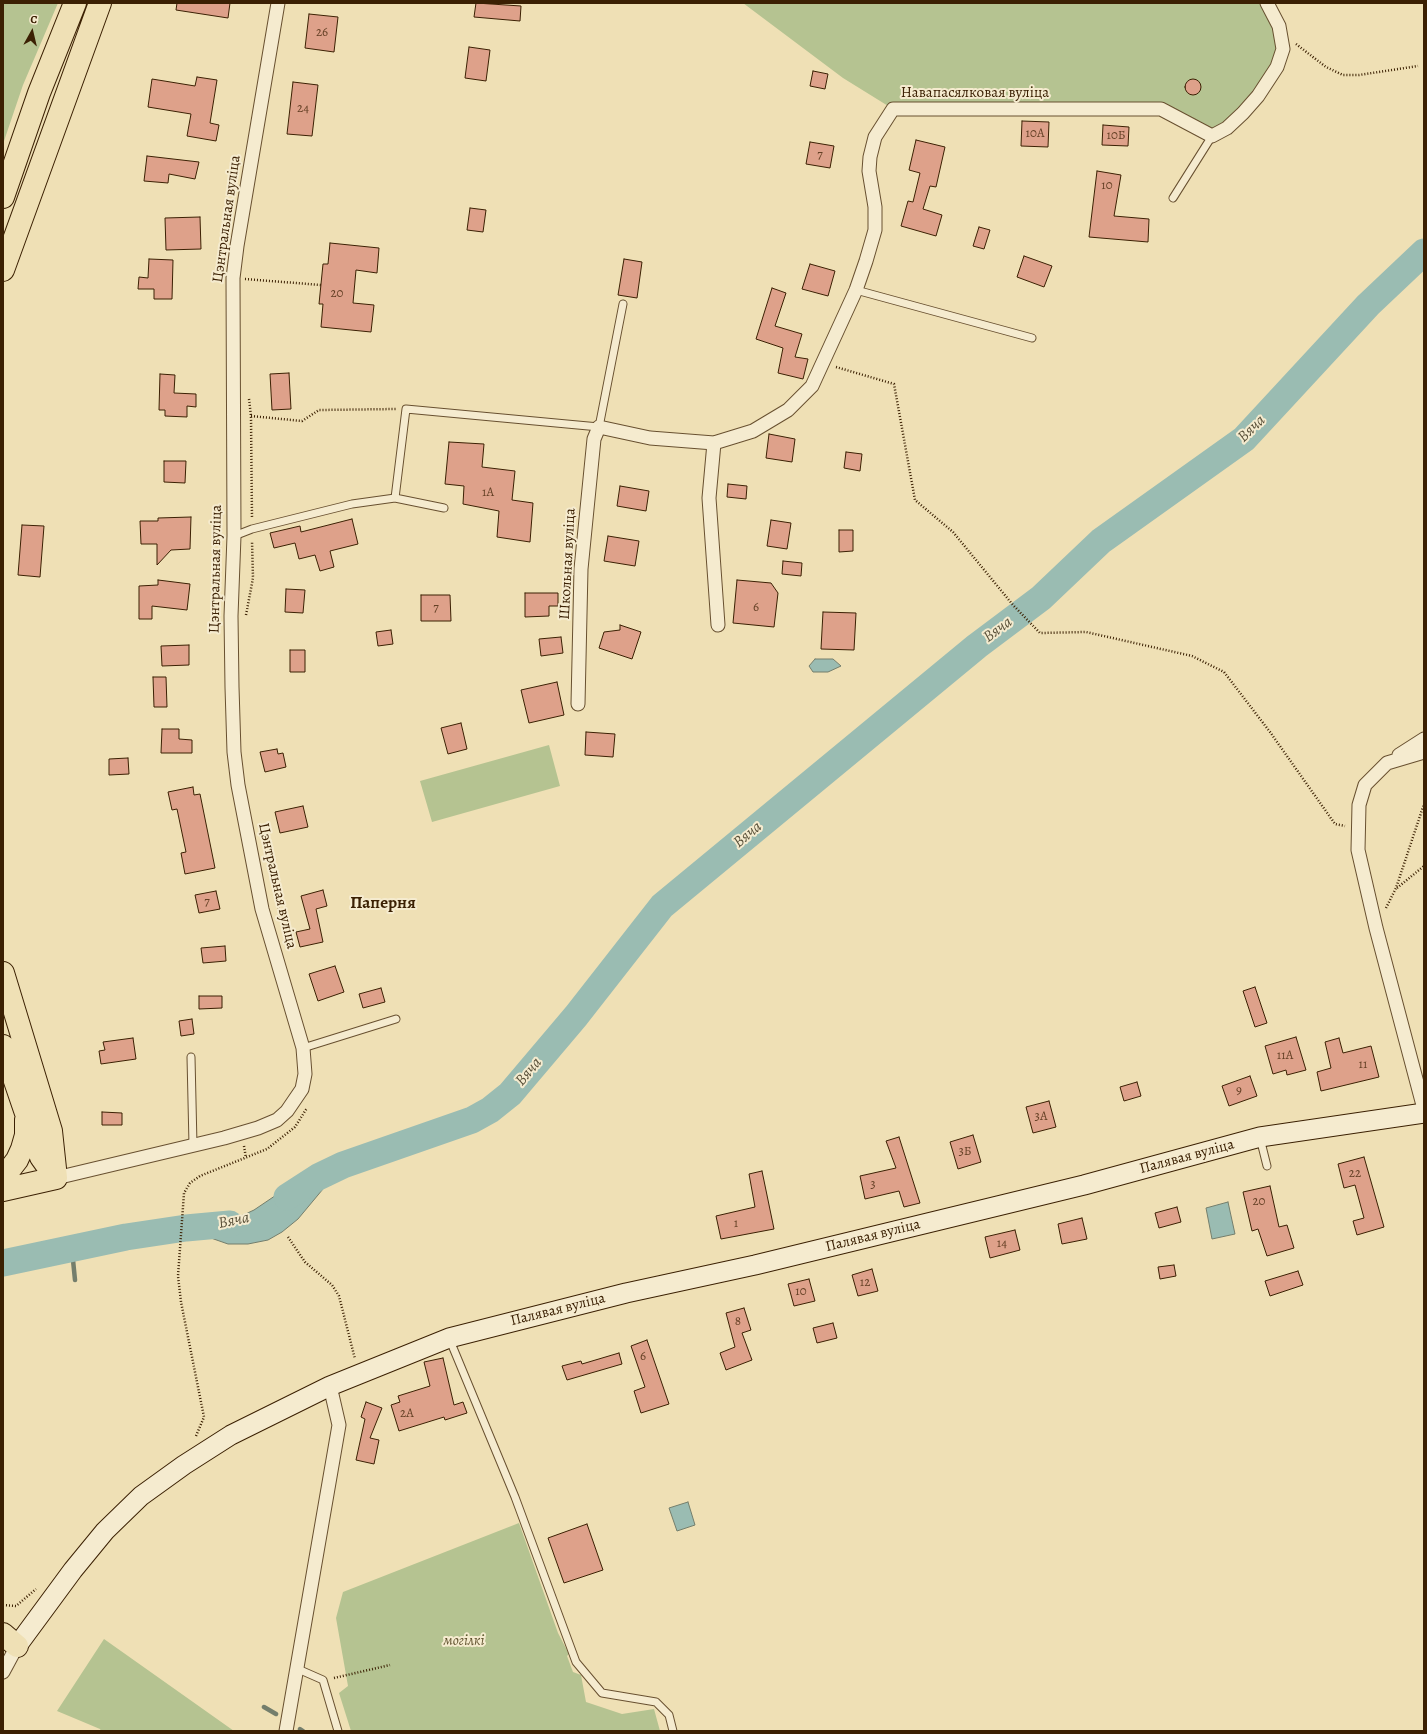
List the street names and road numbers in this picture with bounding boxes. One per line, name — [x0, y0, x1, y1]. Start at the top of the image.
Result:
street label: Навапасялковая вуліца — [901, 84, 1049, 102]
street label: Цэнтральная вуліца — [209, 154, 245, 284]
street label: Цэнтральная вуліца — [206, 505, 226, 633]
street label: Школьная вуліца — [556, 508, 580, 620]
street label: Цэнтральная вуліца — [254, 821, 300, 951]
street label: Палявая вуліца — [1138, 1136, 1236, 1178]
street label: Палявая вуліца — [824, 1216, 922, 1256]
street label: Палявая вуліца — [509, 1290, 607, 1330]

